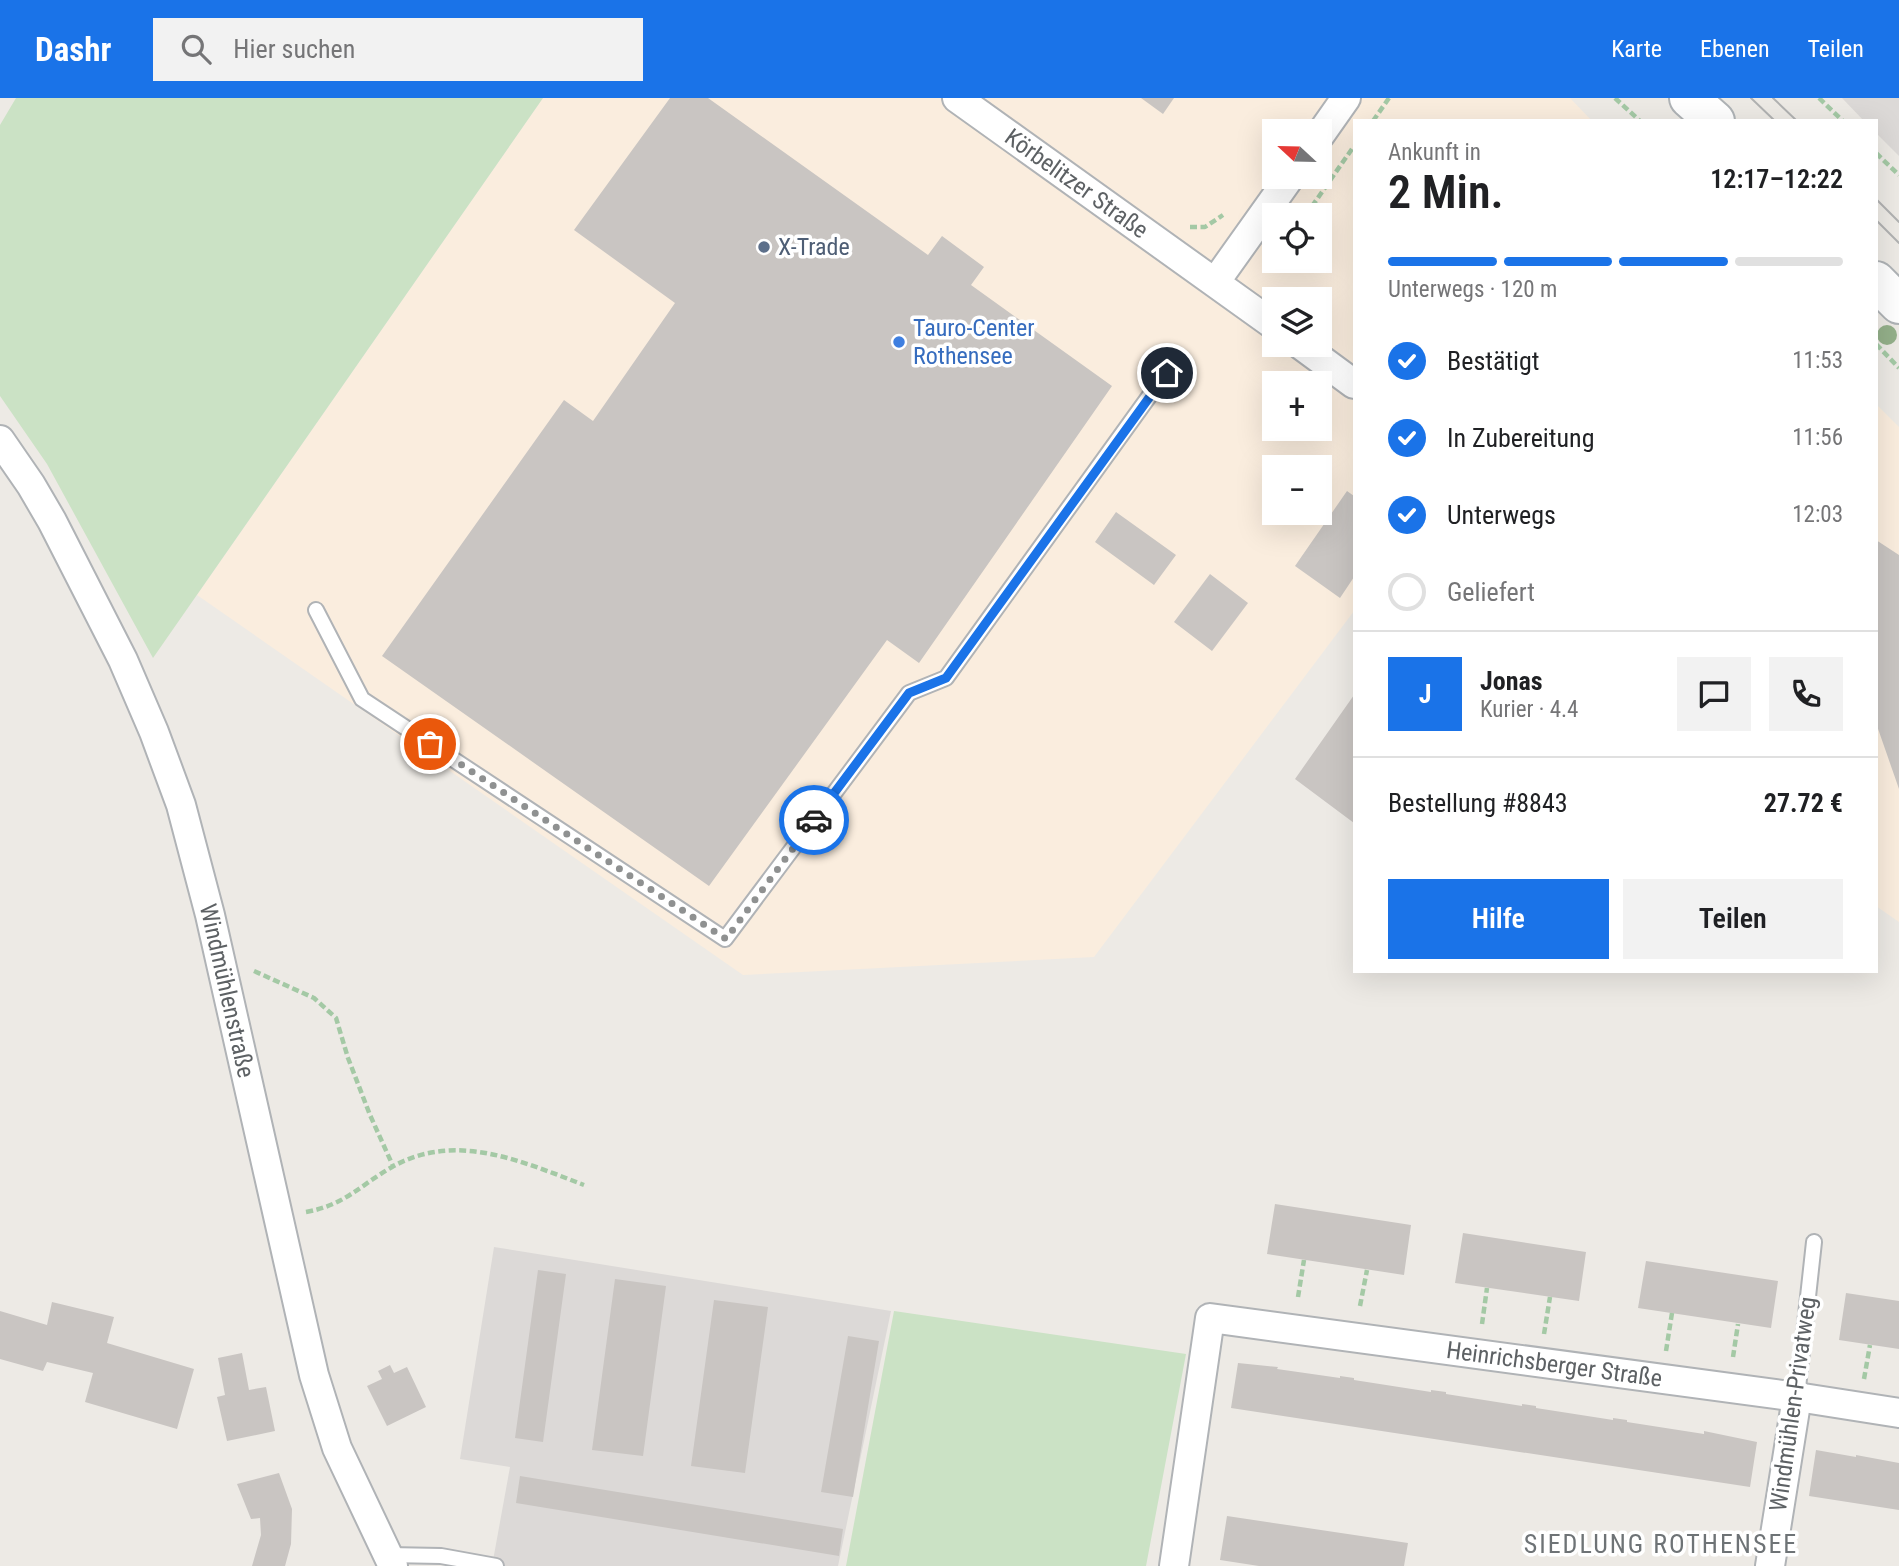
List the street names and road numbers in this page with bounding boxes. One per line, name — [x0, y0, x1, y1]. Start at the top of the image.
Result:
street label: Körbelitzer Straße — [999, 123, 1154, 244]
street label: Windmühlenstraße — [194, 901, 260, 1080]
street label: Windmühlen-Privatweg — [1764, 1295, 1822, 1513]
street label: Heinrichsberger Straße — [1445, 1336, 1664, 1393]

